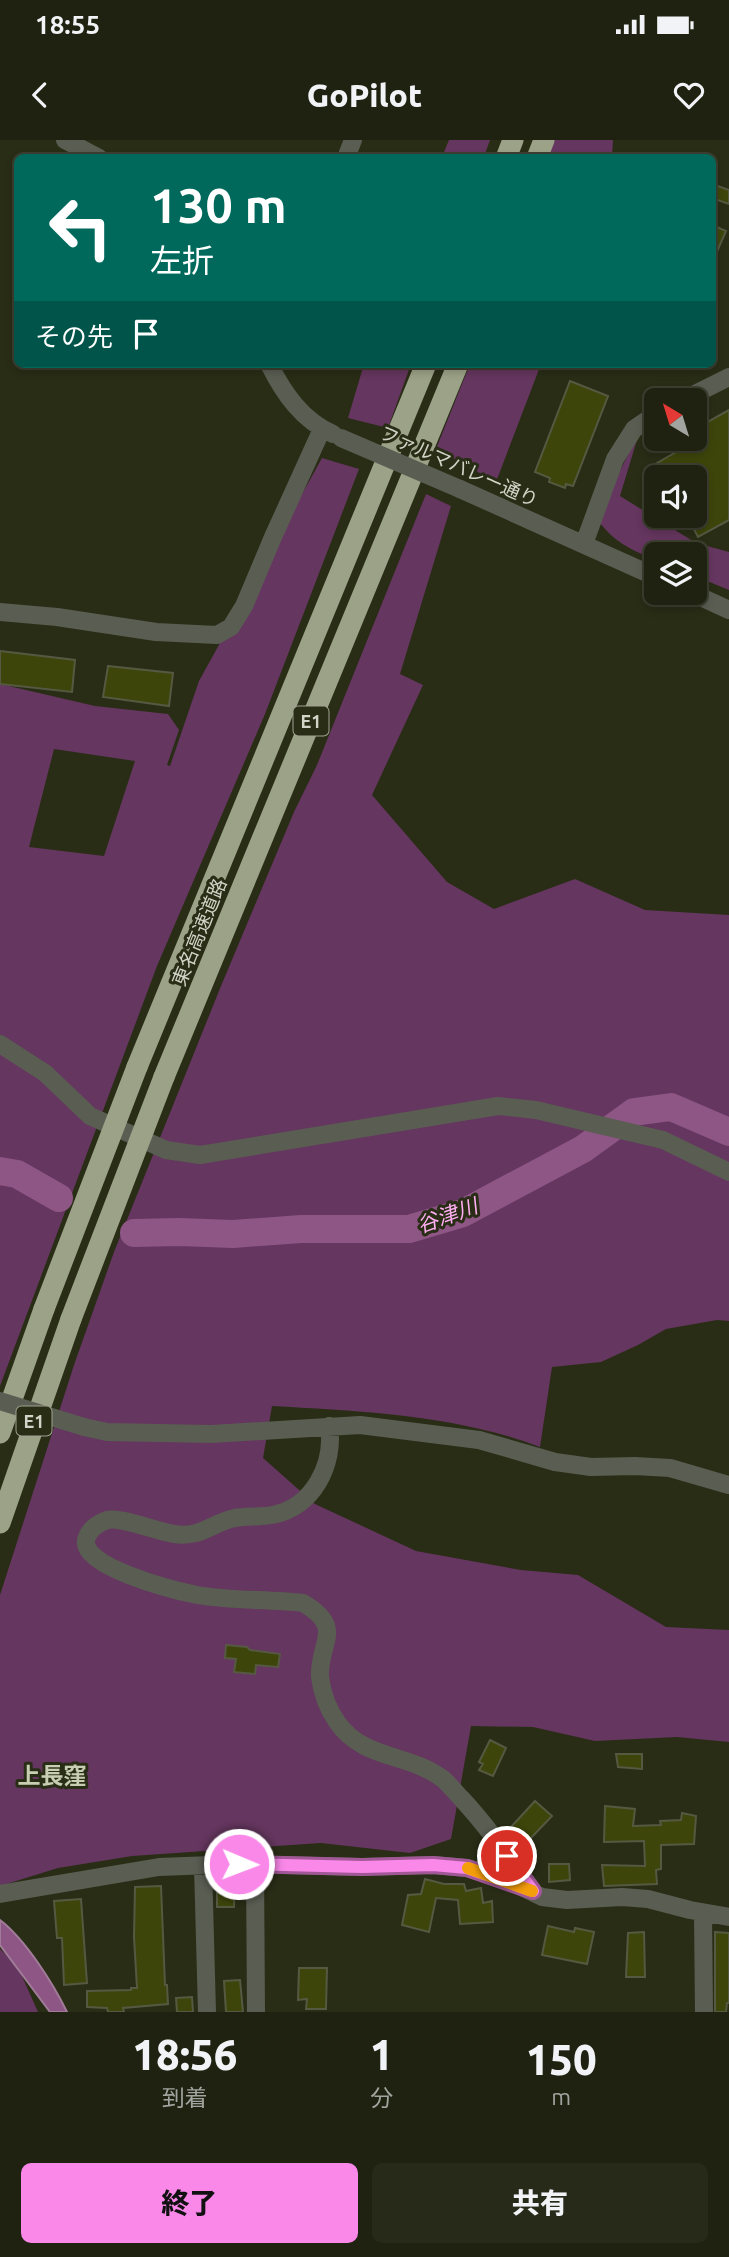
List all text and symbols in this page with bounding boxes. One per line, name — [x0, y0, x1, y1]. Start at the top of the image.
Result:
text: 18:55 — [35, 10, 100, 39]
icon: back — [21, 76, 59, 114]
icon: heart — [670, 76, 708, 114]
text: GoPilot — [307, 77, 422, 113]
text: 130 m — [150, 177, 287, 232]
icon: left — [35, 182, 126, 273]
text: 左折 — [150, 242, 214, 278]
icon: arrive — [127, 315, 165, 353]
text: その先 — [35, 322, 113, 351]
north arrow — [644, 388, 707, 452]
map controls — [644, 388, 707, 605]
street label: ファルマバレー通り — [376, 421, 542, 511]
button: sound — [644, 465, 707, 528]
button: layers — [644, 542, 707, 605]
road number: E1 — [294, 706, 328, 736]
street label: 東名高速道路 — [167, 875, 231, 989]
water label: 谷津川 — [413, 1192, 483, 1237]
road number: E1 — [16, 1406, 52, 1436]
district label: 上長窪 — [18, 1763, 87, 1788]
pin — [477, 1826, 537, 1886]
position arrow — [202, 1827, 276, 1901]
icon: arrive — [488, 1837, 526, 1875]
text: 18:56 — [132, 2031, 237, 2078]
text: 1 — [370, 2031, 393, 2078]
text: 150 — [526, 2036, 597, 2083]
text: m — [551, 2084, 571, 2109]
text: 到着 — [162, 2085, 208, 2110]
text: 分 — [370, 2085, 393, 2110]
button: 終了 — [21, 2163, 358, 2243]
button: 共有 — [372, 2163, 708, 2243]

